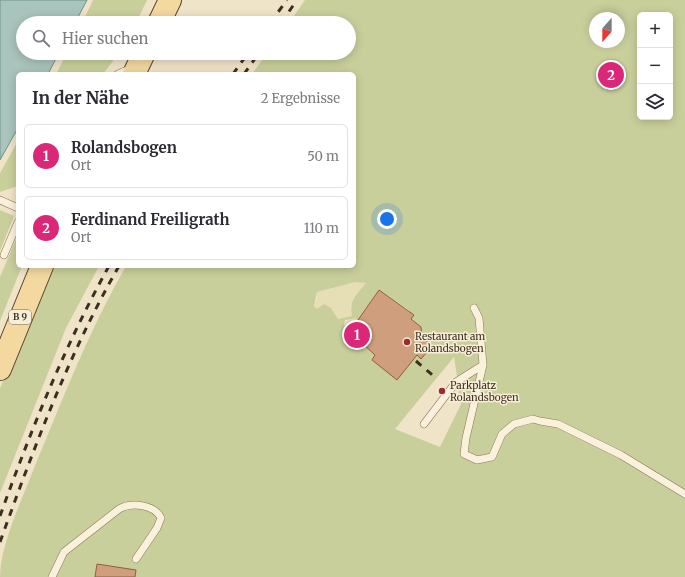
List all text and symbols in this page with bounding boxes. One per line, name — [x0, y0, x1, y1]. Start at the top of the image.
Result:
north arrow — [589, 12, 625, 48]
map controls — [637, 12, 673, 120]
button: + — [637, 12, 673, 48]
search box — [16, 16, 356, 60]
icon: search — [30, 27, 52, 49]
text: Hier suchen — [62, 29, 149, 48]
button: − — [637, 48, 673, 84]
pin: 2 — [598, 60, 624, 90]
button: layers — [637, 84, 673, 120]
text: In der Nähe — [32, 87, 129, 109]
text: 2 Ergebnisse — [261, 90, 340, 107]
text: Rolandsbogen — [71, 138, 177, 157]
text: 1 — [43, 148, 49, 165]
text: 50 m — [307, 148, 339, 165]
text: Ort — [71, 157, 91, 174]
your location — [377, 209, 397, 229]
text: Ferdinand Freiligrath — [71, 210, 230, 229]
text: 2 — [42, 220, 50, 237]
text: 110 m — [304, 220, 339, 237]
text: Ort — [71, 229, 91, 246]
road number: B 9 — [9, 310, 31, 324]
pin: 1 — [344, 320, 370, 350]
place label: Restaurant am Rolandsbogen — [415, 330, 485, 355]
marker: Restaurant am Rolandsbogen — [402, 337, 412, 347]
place label: Parkplatz Rolandsbogen — [450, 379, 519, 404]
marker: Parkplatz Rolandsbogen — [437, 386, 447, 396]

